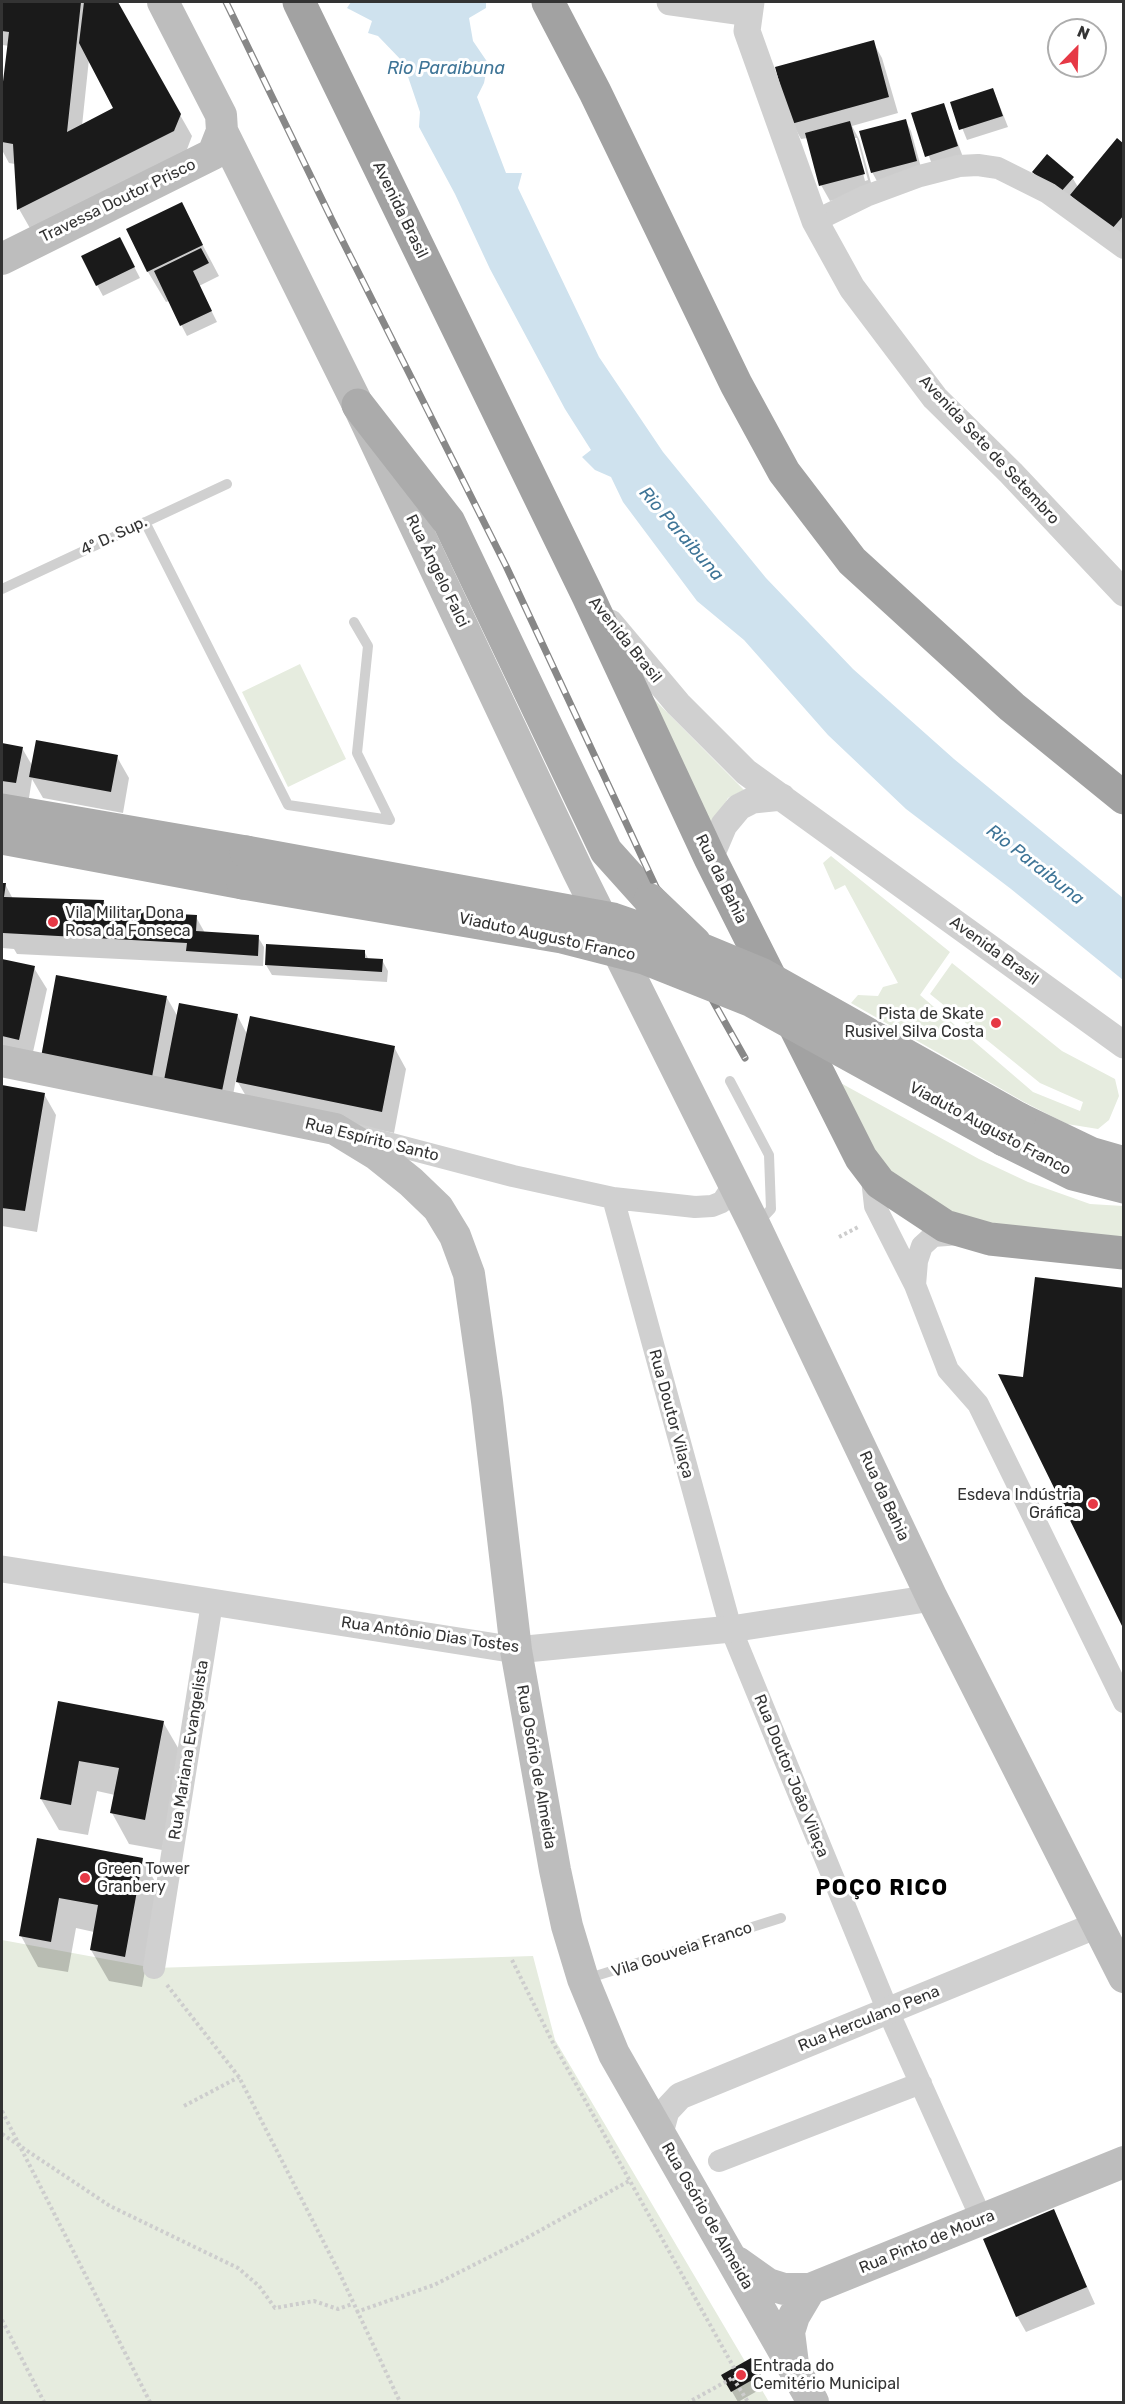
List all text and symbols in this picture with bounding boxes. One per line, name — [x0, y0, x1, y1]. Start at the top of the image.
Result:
north arrow — [1047, 18, 1107, 78]
text: N — [1074, 22, 1092, 44]
water label: Rio Paraibuna — [387, 58, 505, 80]
street label: Travessa Doutor Prisco — [37, 155, 199, 247]
street label: Avenida Brasil — [368, 159, 432, 261]
street label: Avenida Sete de Setembro — [915, 371, 1063, 529]
water label: Rio Paraibuna — [634, 482, 728, 586]
street label: Rua Ângelo Falci — [401, 511, 473, 631]
street label: 4º D. Sup. — [78, 512, 150, 560]
street label: Avenida Brasil — [585, 593, 665, 687]
water label: Rio Paraibuna — [982, 820, 1088, 910]
street label: Rua da Bahia — [691, 831, 751, 927]
place label: Vila Militar Dona Rosa da Fonseca — [65, 903, 191, 941]
street label: Viaduto Augusto Franco — [457, 909, 637, 965]
street label: Avenida Brasil — [946, 912, 1042, 990]
marker: Vila Militar Dona Rosa da Fonseca — [46, 915, 60, 929]
place label: Pista de Skate Rusivel Silva Costa — [844, 1004, 984, 1042]
marker: Pista de Skate Rusivel Silva Costa — [989, 1016, 1003, 1030]
street label: Viaduto Augusto Franco — [906, 1078, 1074, 1180]
street label: Rua Espírito Santo — [303, 1114, 441, 1166]
street label: Rua Doutor Vilaça — [645, 1347, 697, 1481]
street label: Rua da Bahia — [855, 1448, 913, 1544]
place label: Esdeva Indústria Gráfica — [957, 1485, 1081, 1523]
marker: Esdeva Indústria Gráfica — [1086, 1497, 1100, 1511]
street label: Rua Antônio Dias Tostes — [340, 1613, 520, 1657]
street label: Rua Mariana Evangelista — [165, 1659, 213, 1841]
street label: Rua Osório de Almeida — [512, 1683, 560, 1851]
street label: Rua Doutor João Vilaça — [749, 1692, 833, 1860]
place label: Green Tower Granbery — [97, 1859, 190, 1897]
marker: Green Tower Granbery — [78, 1871, 92, 1885]
district label: POÇO RICO — [815, 1876, 949, 1902]
street label: Vila Gouveia Franco — [609, 1918, 755, 1982]
street label: Rua Herculano Pena — [795, 1982, 943, 2056]
street label: Rua Osório de Almeida — [657, 2139, 757, 2293]
street label: Rua Pinto de Moura — [856, 2206, 998, 2278]
place label: Entrada do Cemitério Municipal — [753, 2356, 900, 2394]
marker: Entrada do Cemitério Municipal — [734, 2368, 748, 2382]

